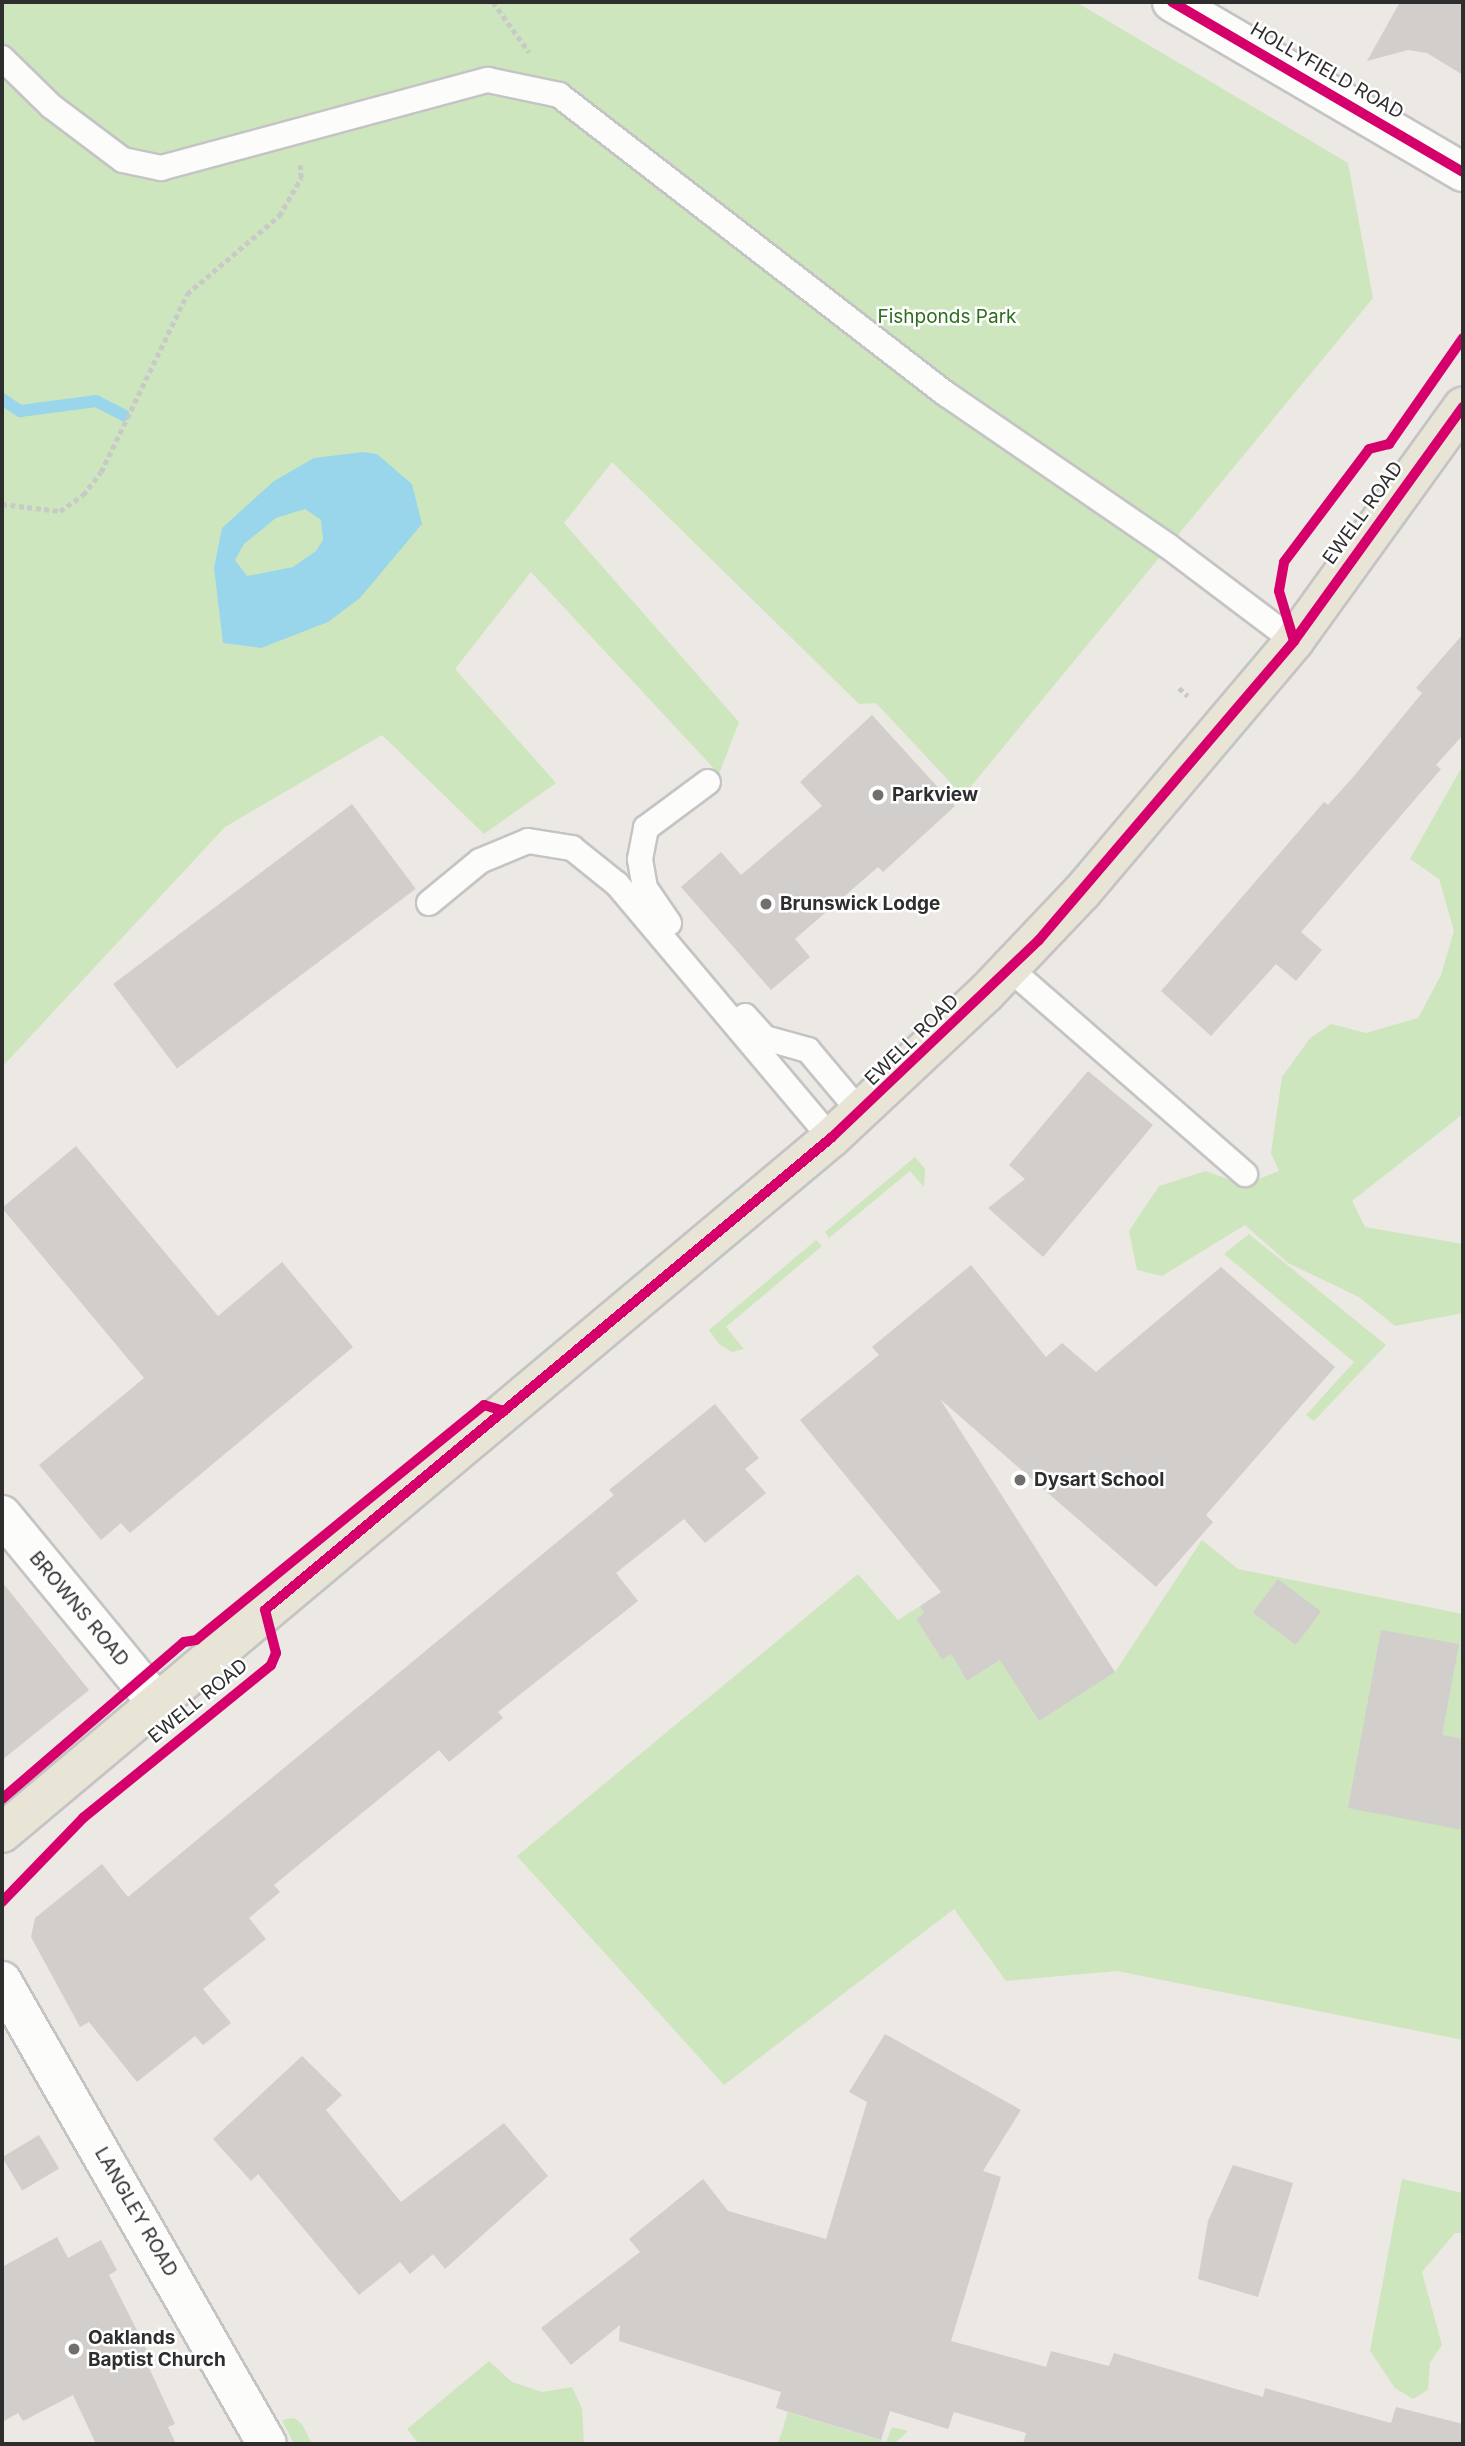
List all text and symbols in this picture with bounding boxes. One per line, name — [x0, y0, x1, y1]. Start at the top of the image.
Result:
street label: HOLLYFIELD ROAD — [1246, 18, 1408, 124]
park label: Fishponds Park — [877, 306, 1017, 328]
street label: EWELL ROAD — [1318, 457, 1408, 569]
place label: Parkview — [892, 784, 978, 806]
marker: Parkview — [870, 787, 886, 803]
place label: Brunswick Lodge — [780, 893, 940, 915]
marker: Brunswick Lodge — [758, 896, 774, 912]
street label: EWELL ROAD — [860, 990, 964, 1090]
place label: Dysart School — [1034, 1469, 1164, 1491]
marker: Dysart School — [1012, 1472, 1028, 1488]
street label: BROWNS ROAD — [24, 1547, 134, 1671]
street label: EWELL ROAD — [144, 1654, 252, 1748]
street label: LANGLEY ROAD — [90, 2143, 182, 2281]
place label: Oaklands Baptist Church — [88, 2327, 226, 2371]
marker: Oaklands Baptist Church — [66, 2341, 82, 2357]

